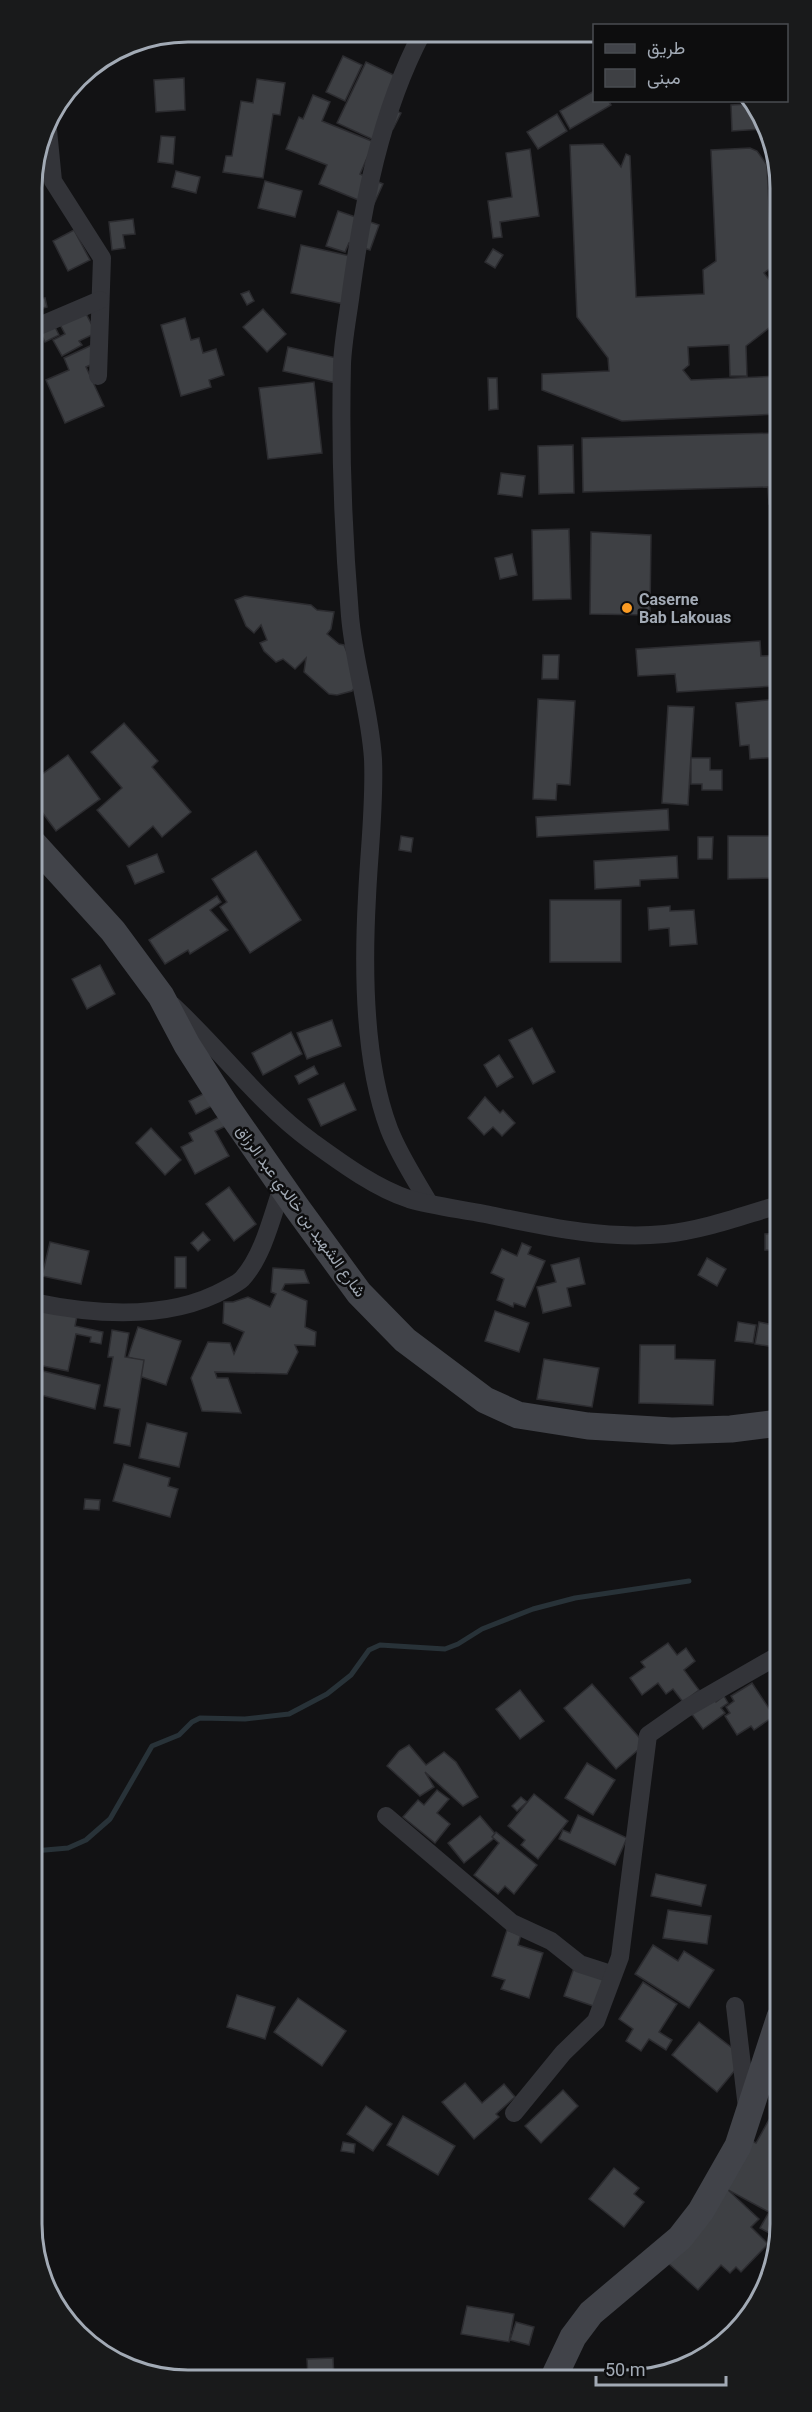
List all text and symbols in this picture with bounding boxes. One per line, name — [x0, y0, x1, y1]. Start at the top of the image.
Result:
legend — [593, 24, 788, 102]
text: طريق — [647, 37, 685, 59]
text: مبنى — [647, 67, 681, 89]
place label: Caserne Bab Lakouas — [639, 590, 731, 627]
marker: Caserne Bab Lakouas — [620, 601, 634, 615]
street label: شارع الشهيد بن خالدي عبد الرزاق — [229, 1121, 370, 1303]
scale bar — [596, 2349, 726, 2387]
text: 50 m — [605, 2359, 645, 2380]

